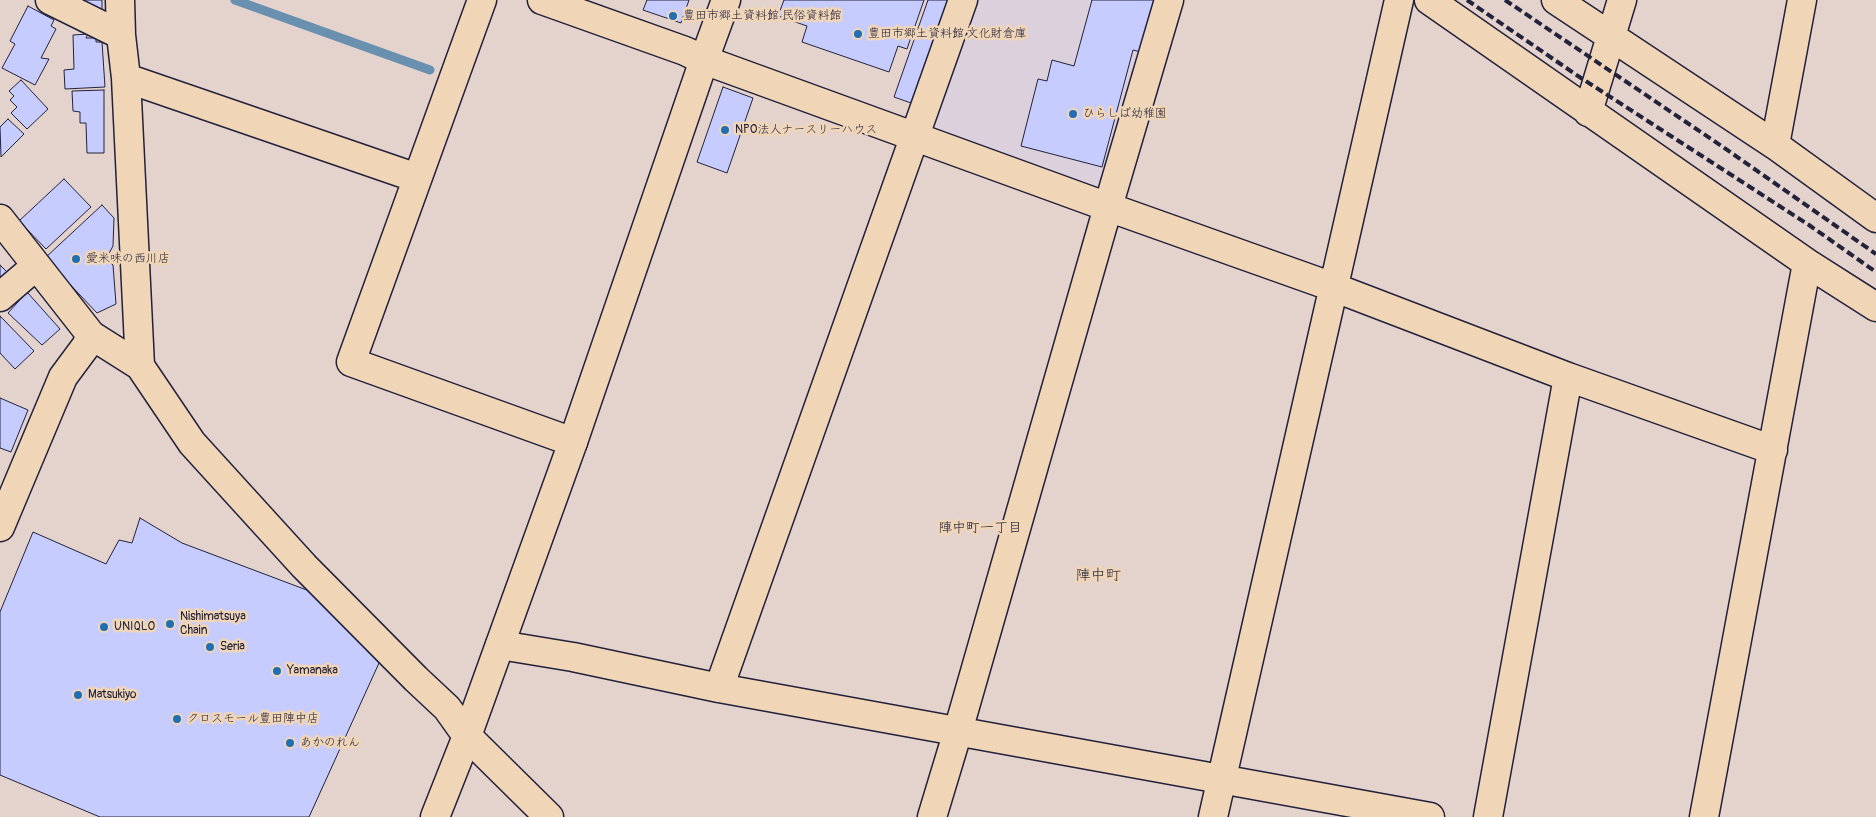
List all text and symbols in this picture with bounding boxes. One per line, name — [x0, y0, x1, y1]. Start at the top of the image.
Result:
place label: 豊田市郷土資料館 民俗資料館 — [683, 9, 842, 23]
marker: 豊田市郷土資料館 民俗資料館 — [667, 10, 679, 22]
place label: 豊田市郷土資料館 文化財倉庫 — [868, 27, 1027, 41]
marker: 豊田市郷土資料館 文化財倉庫 — [852, 28, 864, 40]
place label: ひらしば幼稚園 — [1083, 107, 1167, 121]
marker: ひらしば幼稚園 — [1067, 108, 1079, 120]
place label: NPO法人ナースリーハウス — [735, 123, 877, 137]
marker: NPO法人ナースリーハウス — [719, 124, 731, 136]
place label: 愛米味の西川店 — [86, 252, 170, 266]
marker: 愛米味の西川店 — [70, 253, 82, 265]
district label: 陣中町一丁目 — [938, 520, 1022, 536]
district label: 陣中町 — [1076, 567, 1120, 585]
place label: Nishimatsuya Chain — [180, 610, 246, 638]
marker: Nishimatsuya Chain — [164, 618, 176, 630]
place label: UNIQLO — [114, 620, 155, 634]
marker: UNIQLO — [98, 621, 110, 633]
place label: Seria — [220, 640, 245, 654]
marker: Seria — [204, 641, 216, 653]
place label: Yamanaka — [287, 664, 338, 678]
marker: Yamanaka — [271, 665, 283, 677]
place label: Matsukiyo — [88, 688, 137, 702]
marker: Matsukiyo — [72, 689, 84, 701]
place label: クロスモール豊田陣中店 — [187, 712, 319, 726]
marker: クロスモール豊田陣中店 — [171, 713, 183, 725]
place label: あかのれん — [300, 736, 360, 750]
marker: あかのれん — [284, 737, 296, 749]

